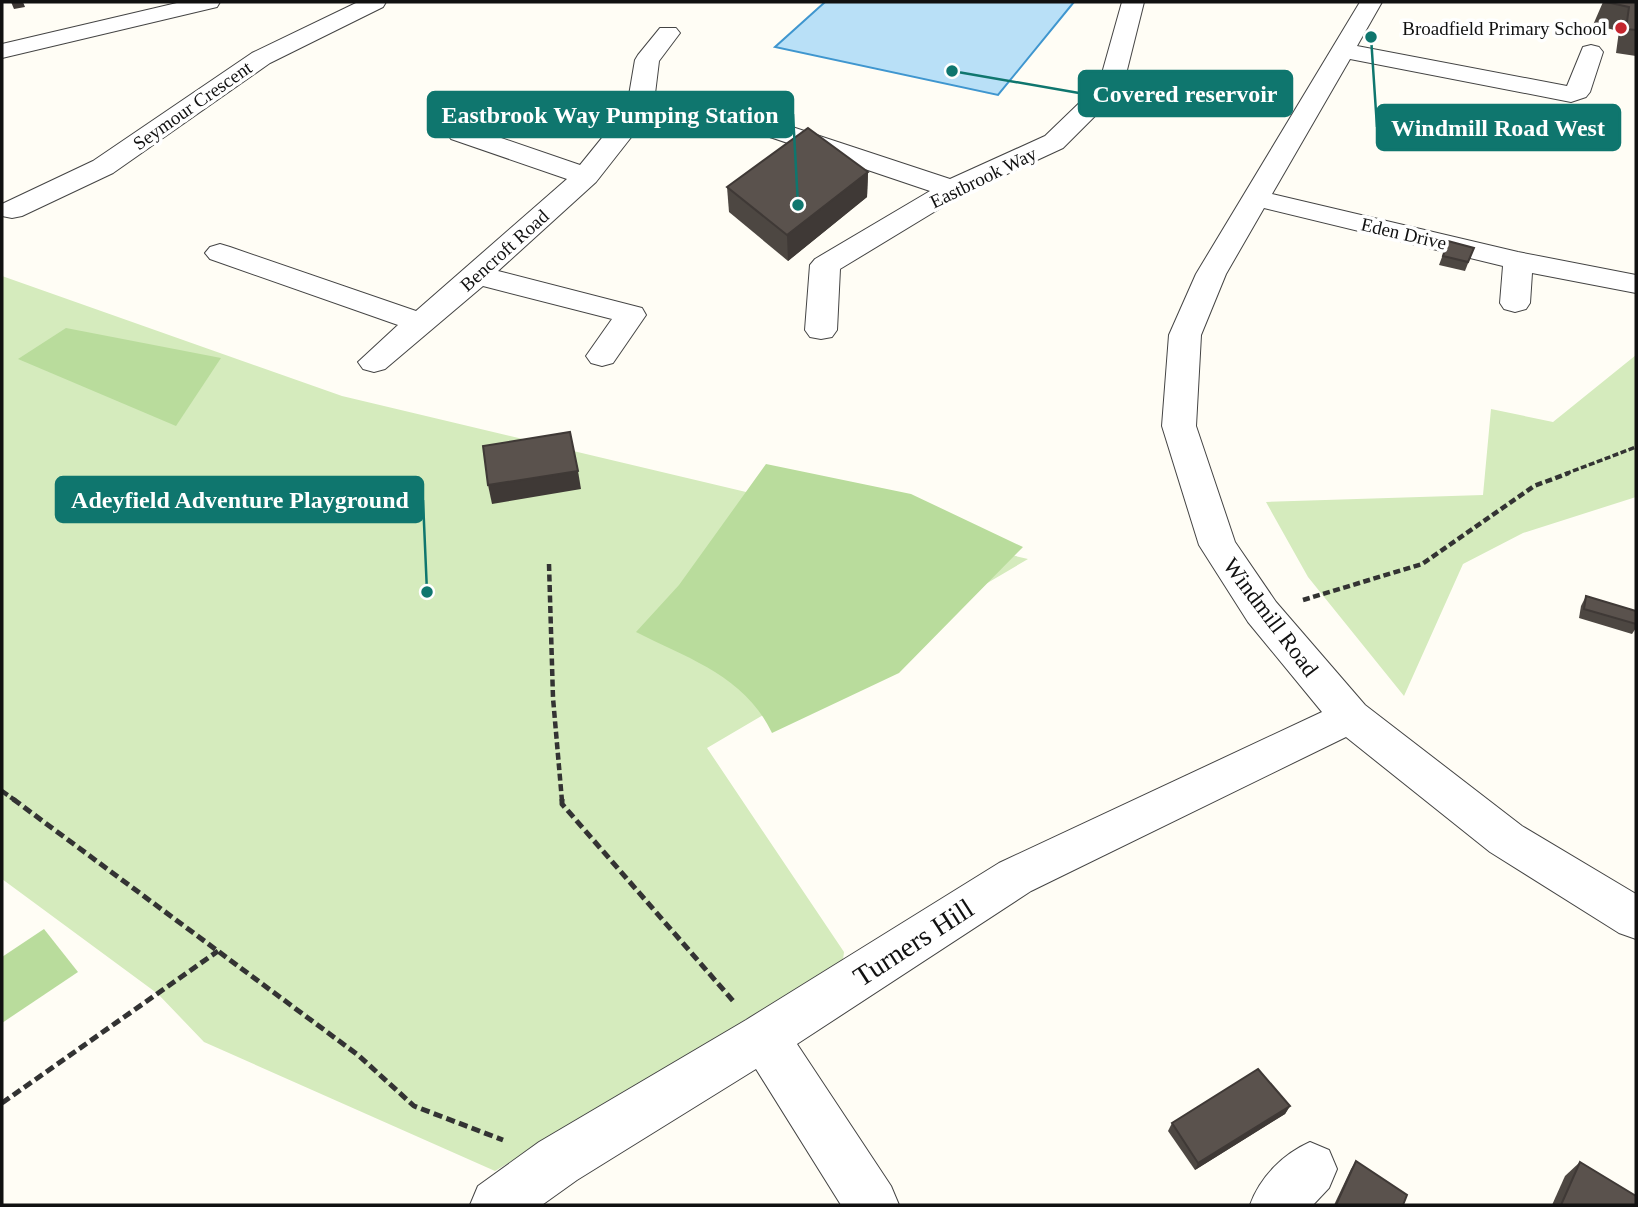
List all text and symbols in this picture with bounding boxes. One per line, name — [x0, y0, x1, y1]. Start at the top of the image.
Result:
place label: Broadfield Primary School — [1402, 18, 1607, 39]
marker: Broadfield Primary School — [1613, 20, 1629, 36]
street label: Seymour Crescent — [129, 56, 256, 154]
callout: Covered reservoir — [1079, 71, 1292, 116]
text: Covered reservoir — [1092, 81, 1278, 107]
callout: Eastbrook Way Pumping Station — [428, 92, 793, 137]
text: Eastbrook Way Pumping Station — [441, 102, 779, 128]
callout: Windmill Road West — [1377, 105, 1620, 150]
text: Windmill Road West — [1391, 115, 1605, 141]
street label: Eastbrook Way — [927, 142, 1040, 212]
street label: Bencroft Road — [456, 205, 553, 295]
street label: Eden Drive — [1359, 213, 1449, 254]
callout: Adeyfield Adventure Playground — [56, 477, 423, 522]
text: Adeyfield Adventure Playground — [71, 487, 410, 513]
street label: Windmill Road — [1218, 553, 1323, 682]
street label: Turners Hill — [848, 892, 979, 993]

